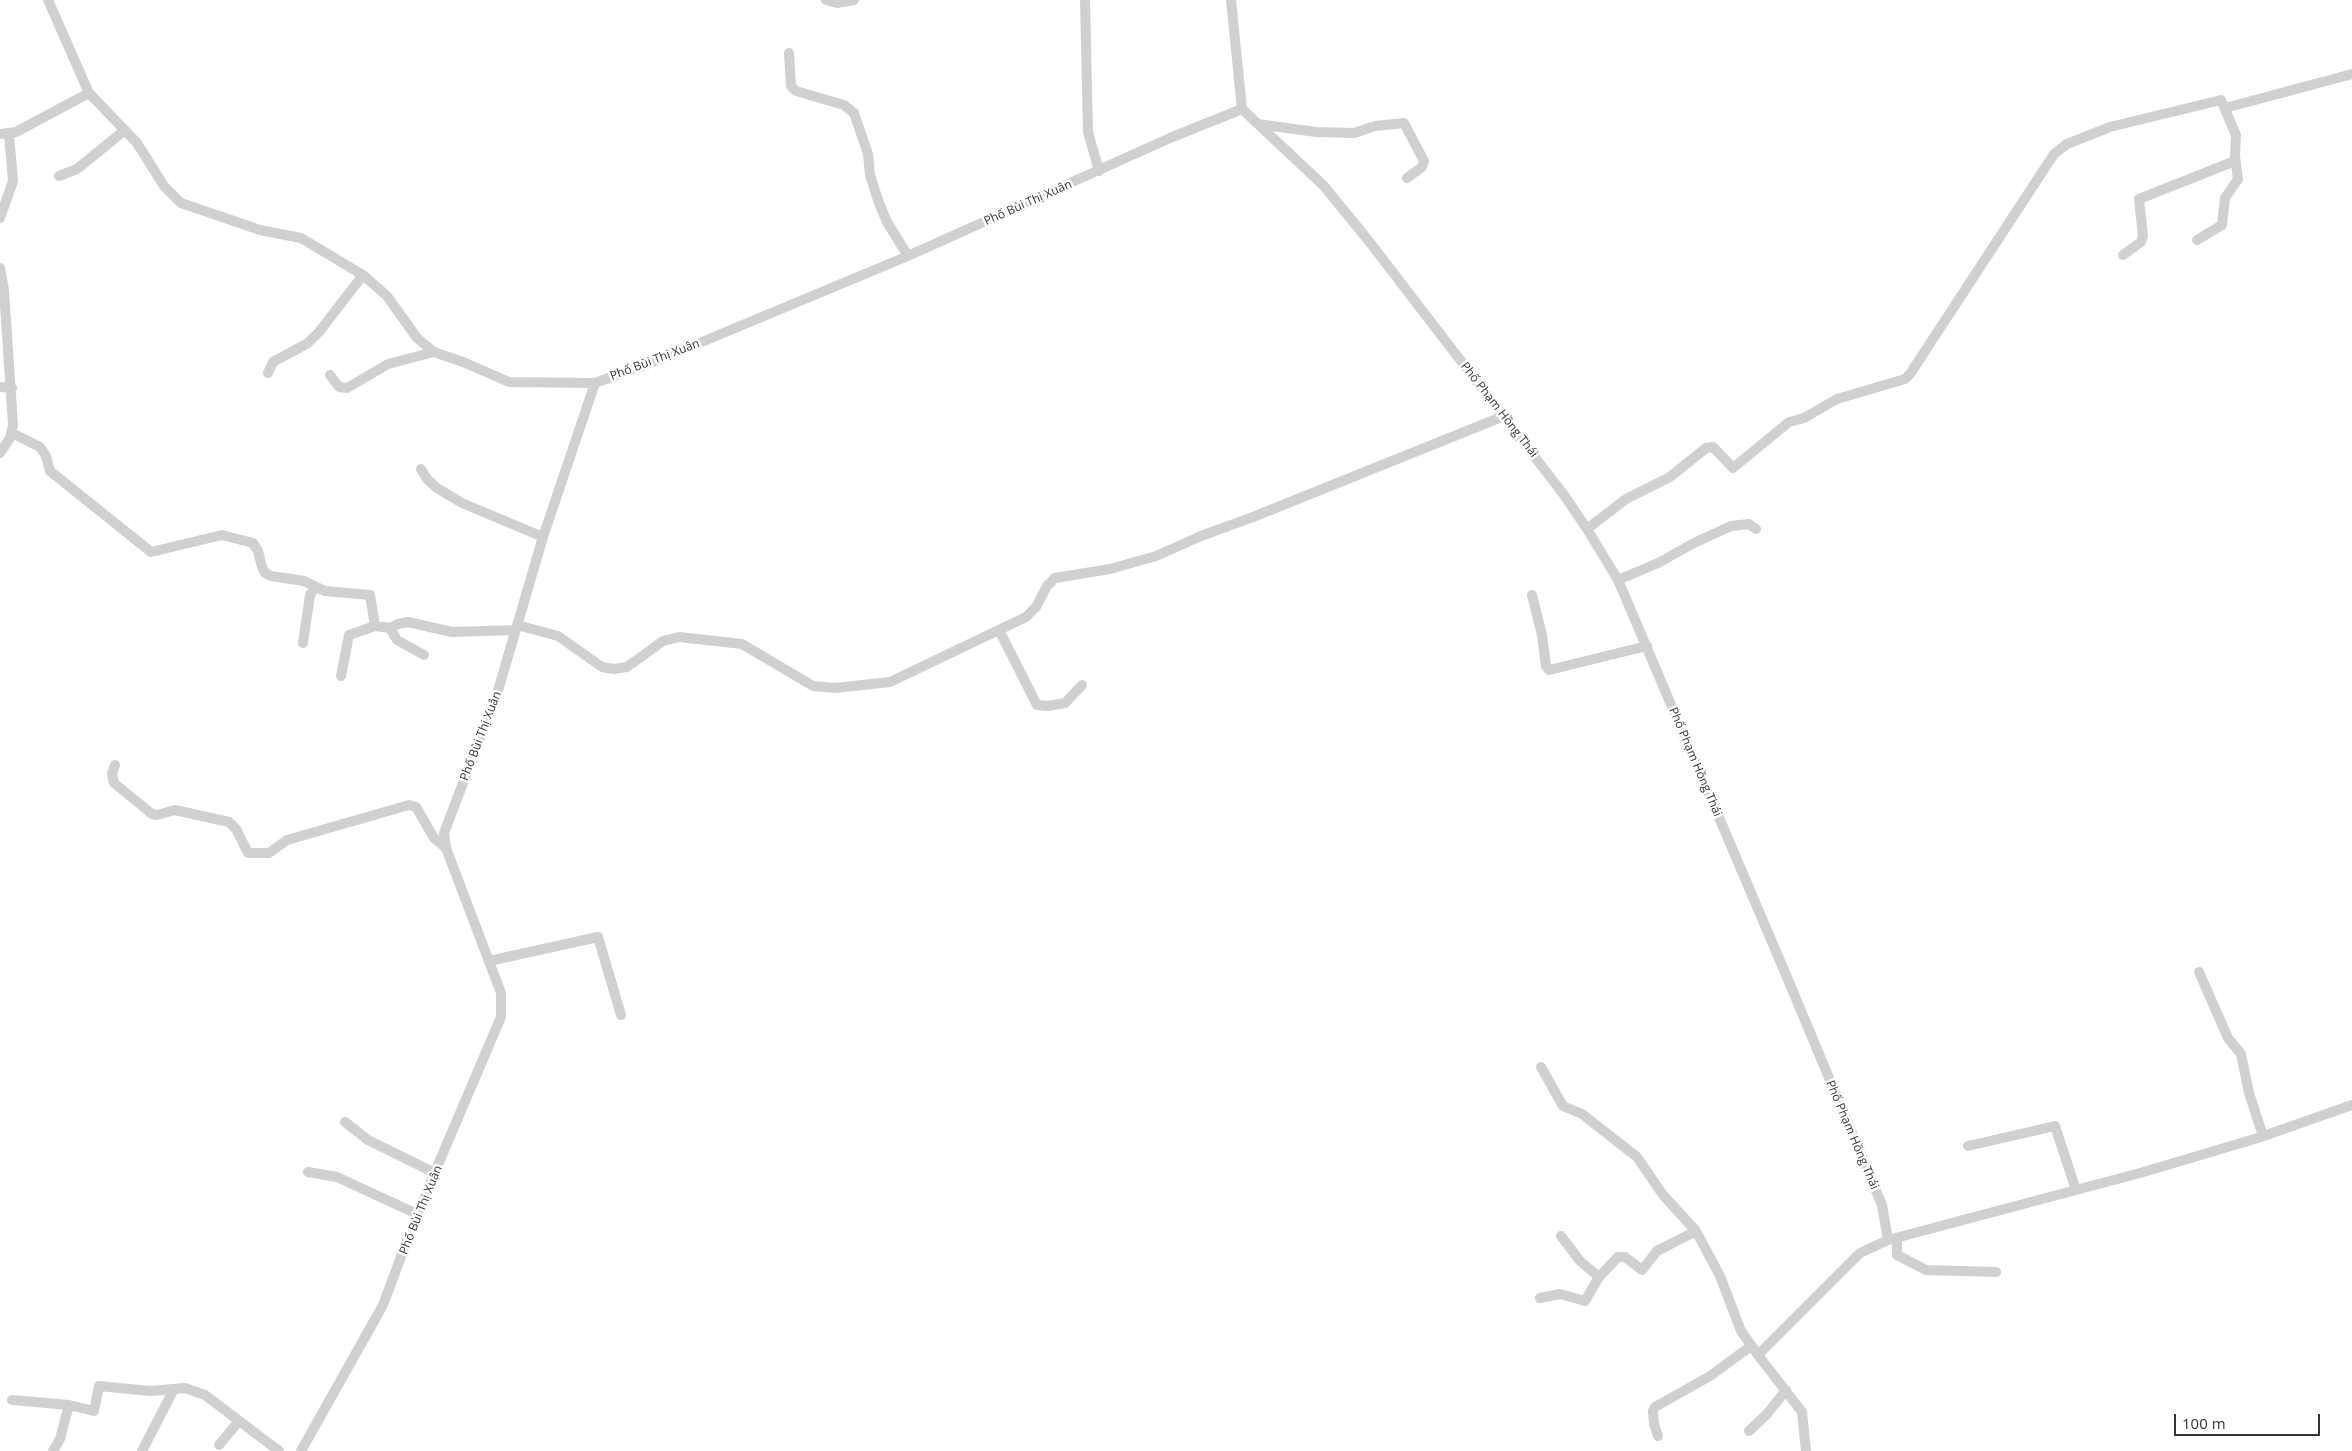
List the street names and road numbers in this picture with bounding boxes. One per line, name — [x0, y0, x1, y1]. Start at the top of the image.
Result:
street label: Phố Bùi Thị Xuân — [982, 177, 1074, 229]
street label: Phố Bùi Thị Xuân — [608, 336, 702, 384]
street label: Phố Phạm Hồng Thái — [1457, 359, 1541, 461]
street label: Phố Bùi Thị Xuân — [457, 689, 505, 783]
street label: Phố Phạm Hồng Thái — [1665, 705, 1725, 819]
street label: Phố Phạm Hồng Thái — [1822, 1078, 1882, 1192]
street label: Phố Bùi Thị Xuân — [397, 1163, 445, 1257]

